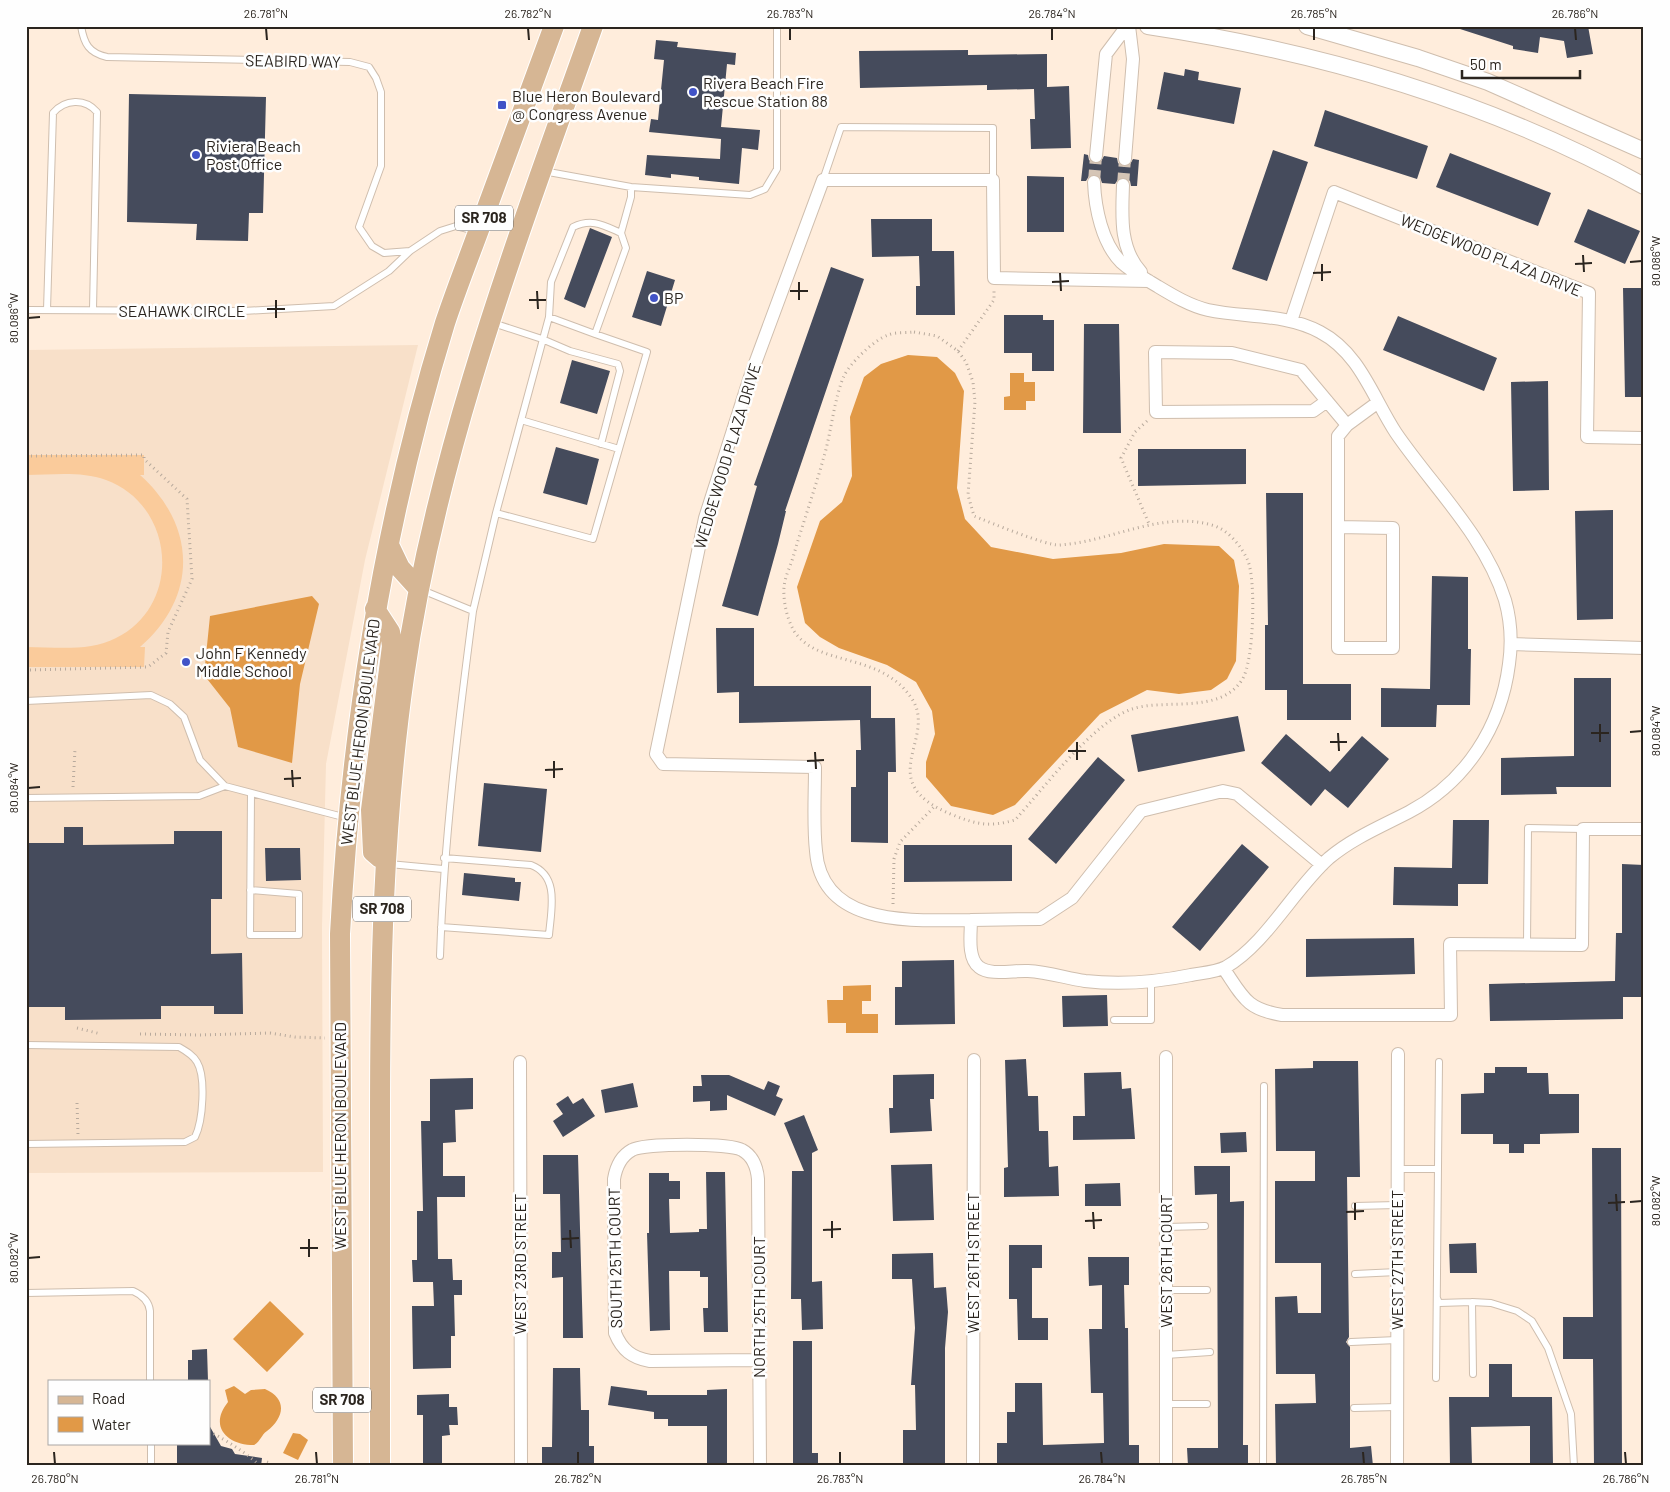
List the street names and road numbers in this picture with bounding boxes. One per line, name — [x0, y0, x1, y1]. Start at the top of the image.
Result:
street label: SEABIRD WAY — [245, 50, 341, 71]
road number: SR 708 — [455, 206, 513, 230]
street label: WEDGEWOOD PLAZA DRIVE — [1398, 209, 1584, 300]
street label: SEAHAWK CIRCLE — [119, 301, 245, 320]
street label: WEDGEWOOD PLAZA DRIVE — [689, 361, 764, 551]
street label: WEST BLUE HERON BOULEVARD — [336, 618, 383, 846]
road number: SR 708 — [353, 896, 411, 922]
street label: WEST BLUE HERON BOULEVARD — [330, 1022, 349, 1250]
street label: SOUTH 25TH COURT — [604, 1187, 625, 1329]
street label: WEST 27TH STREET — [1387, 1190, 1406, 1330]
street label: WEST 26TH STREET — [963, 1193, 982, 1333]
street label: WEST 23RD STREET — [510, 1194, 529, 1334]
street label: WEST 26TH COURT — [1156, 1194, 1175, 1328]
street label: NORTH 25TH COURT — [749, 1236, 768, 1378]
road number: SR 708 — [313, 1388, 371, 1412]

